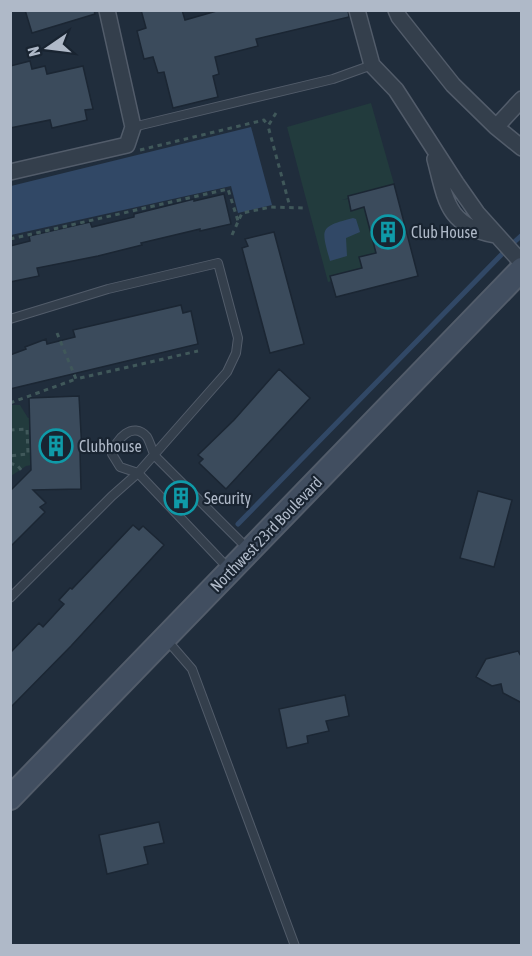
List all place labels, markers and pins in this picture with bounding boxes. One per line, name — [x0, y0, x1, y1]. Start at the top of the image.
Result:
building icon: Club House — [370, 214, 406, 250]
place label: Club House — [411, 223, 477, 241]
building icon: Clubhouse — [38, 428, 74, 464]
place label: Clubhouse — [79, 437, 142, 455]
building icon: Security — [163, 480, 199, 516]
place label: Security — [204, 489, 252, 508]

